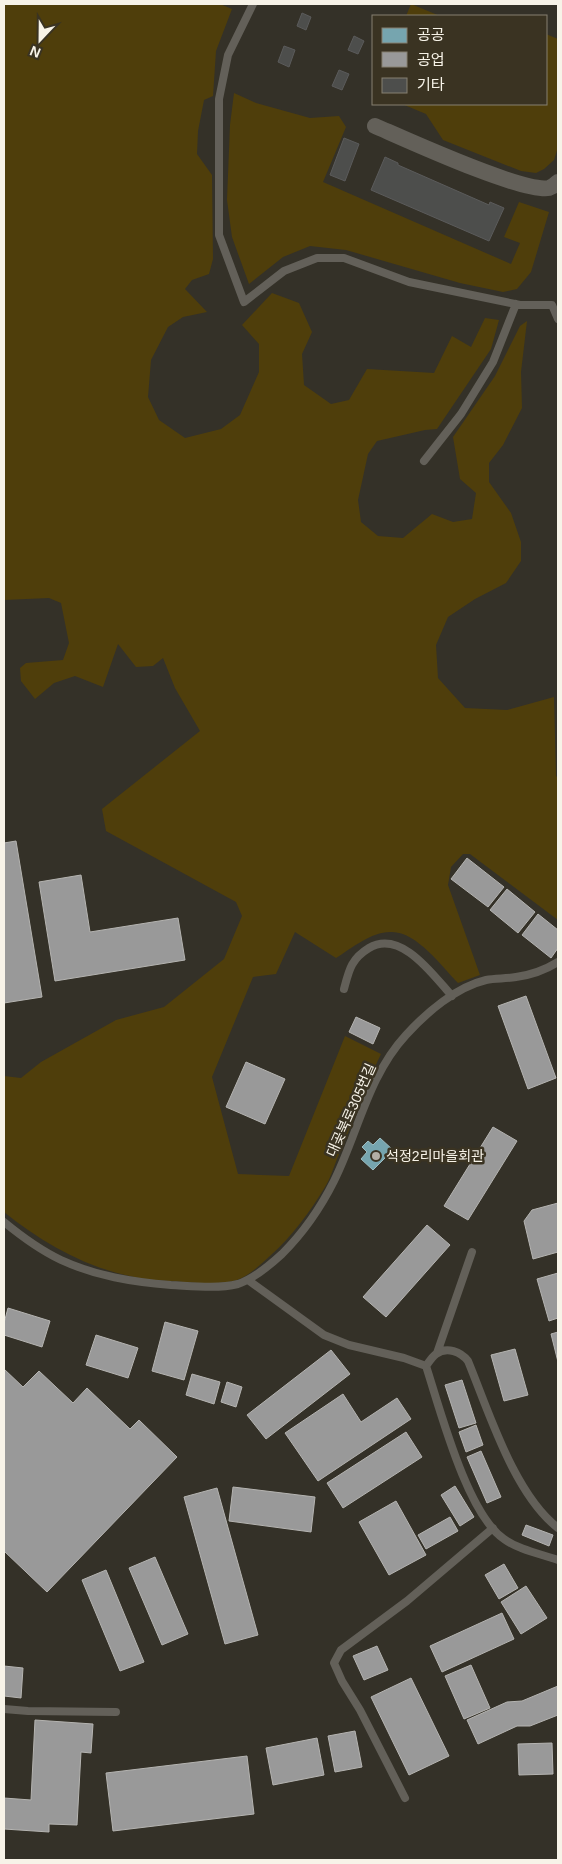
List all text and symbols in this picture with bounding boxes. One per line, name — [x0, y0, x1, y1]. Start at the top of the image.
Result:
north arrow — [15, 15, 65, 65]
legend — [372, 15, 547, 105]
text: 공공 — [417, 26, 445, 43]
text: N — [27, 43, 43, 61]
text: 공업 — [417, 51, 445, 68]
text: 기타 — [417, 76, 445, 93]
street label: 대곶북로305번길 — [323, 1061, 379, 1159]
place label: 석정2리마을회관 — [386, 1148, 484, 1164]
marker: 석정2리마을회관 — [370, 1150, 382, 1162]

